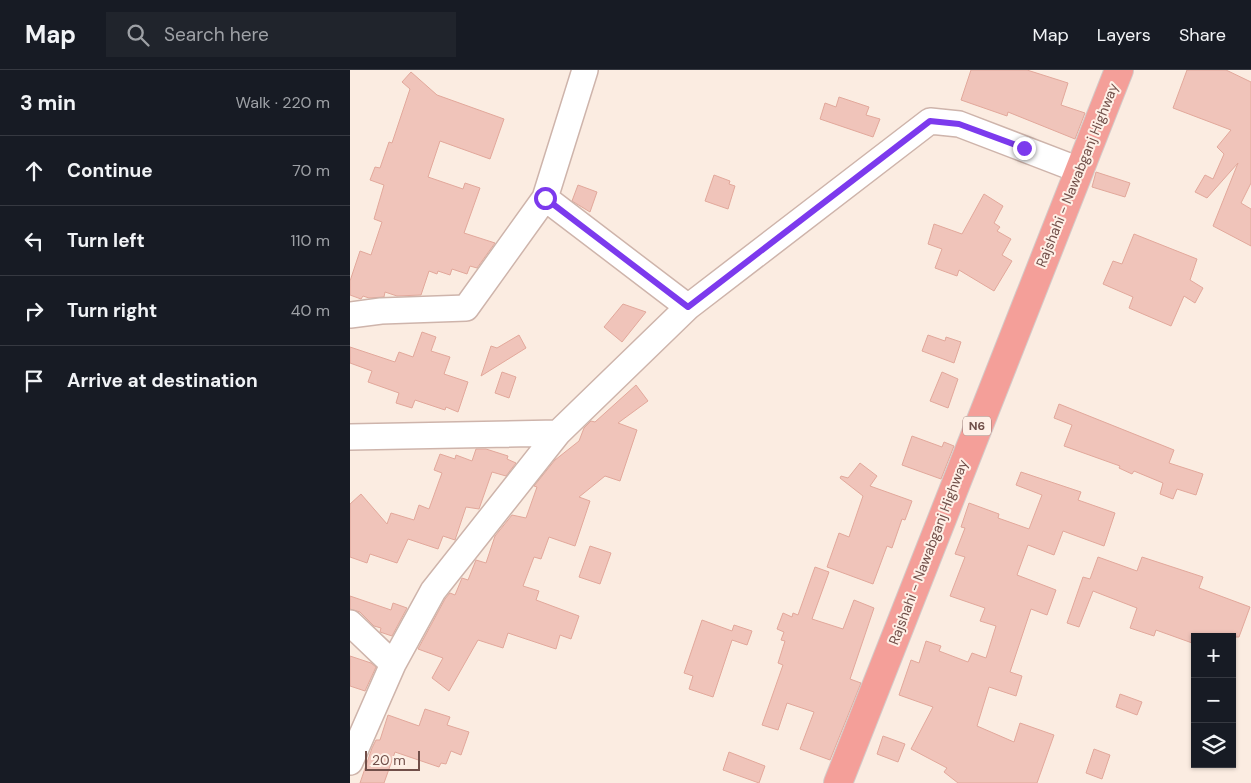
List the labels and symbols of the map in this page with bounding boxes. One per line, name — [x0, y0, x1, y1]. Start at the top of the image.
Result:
street label: Rajshahi - Nawabganj Highway — [1032, 80, 1122, 270]
route end — [1013, 137, 1036, 160]
route start — [534, 187, 557, 210]
road number: N6 — [963, 416, 991, 436]
street label: Rajshahi - Nawabganj Highway — [884, 457, 972, 647]
scale bar — [365, 748, 420, 771]

